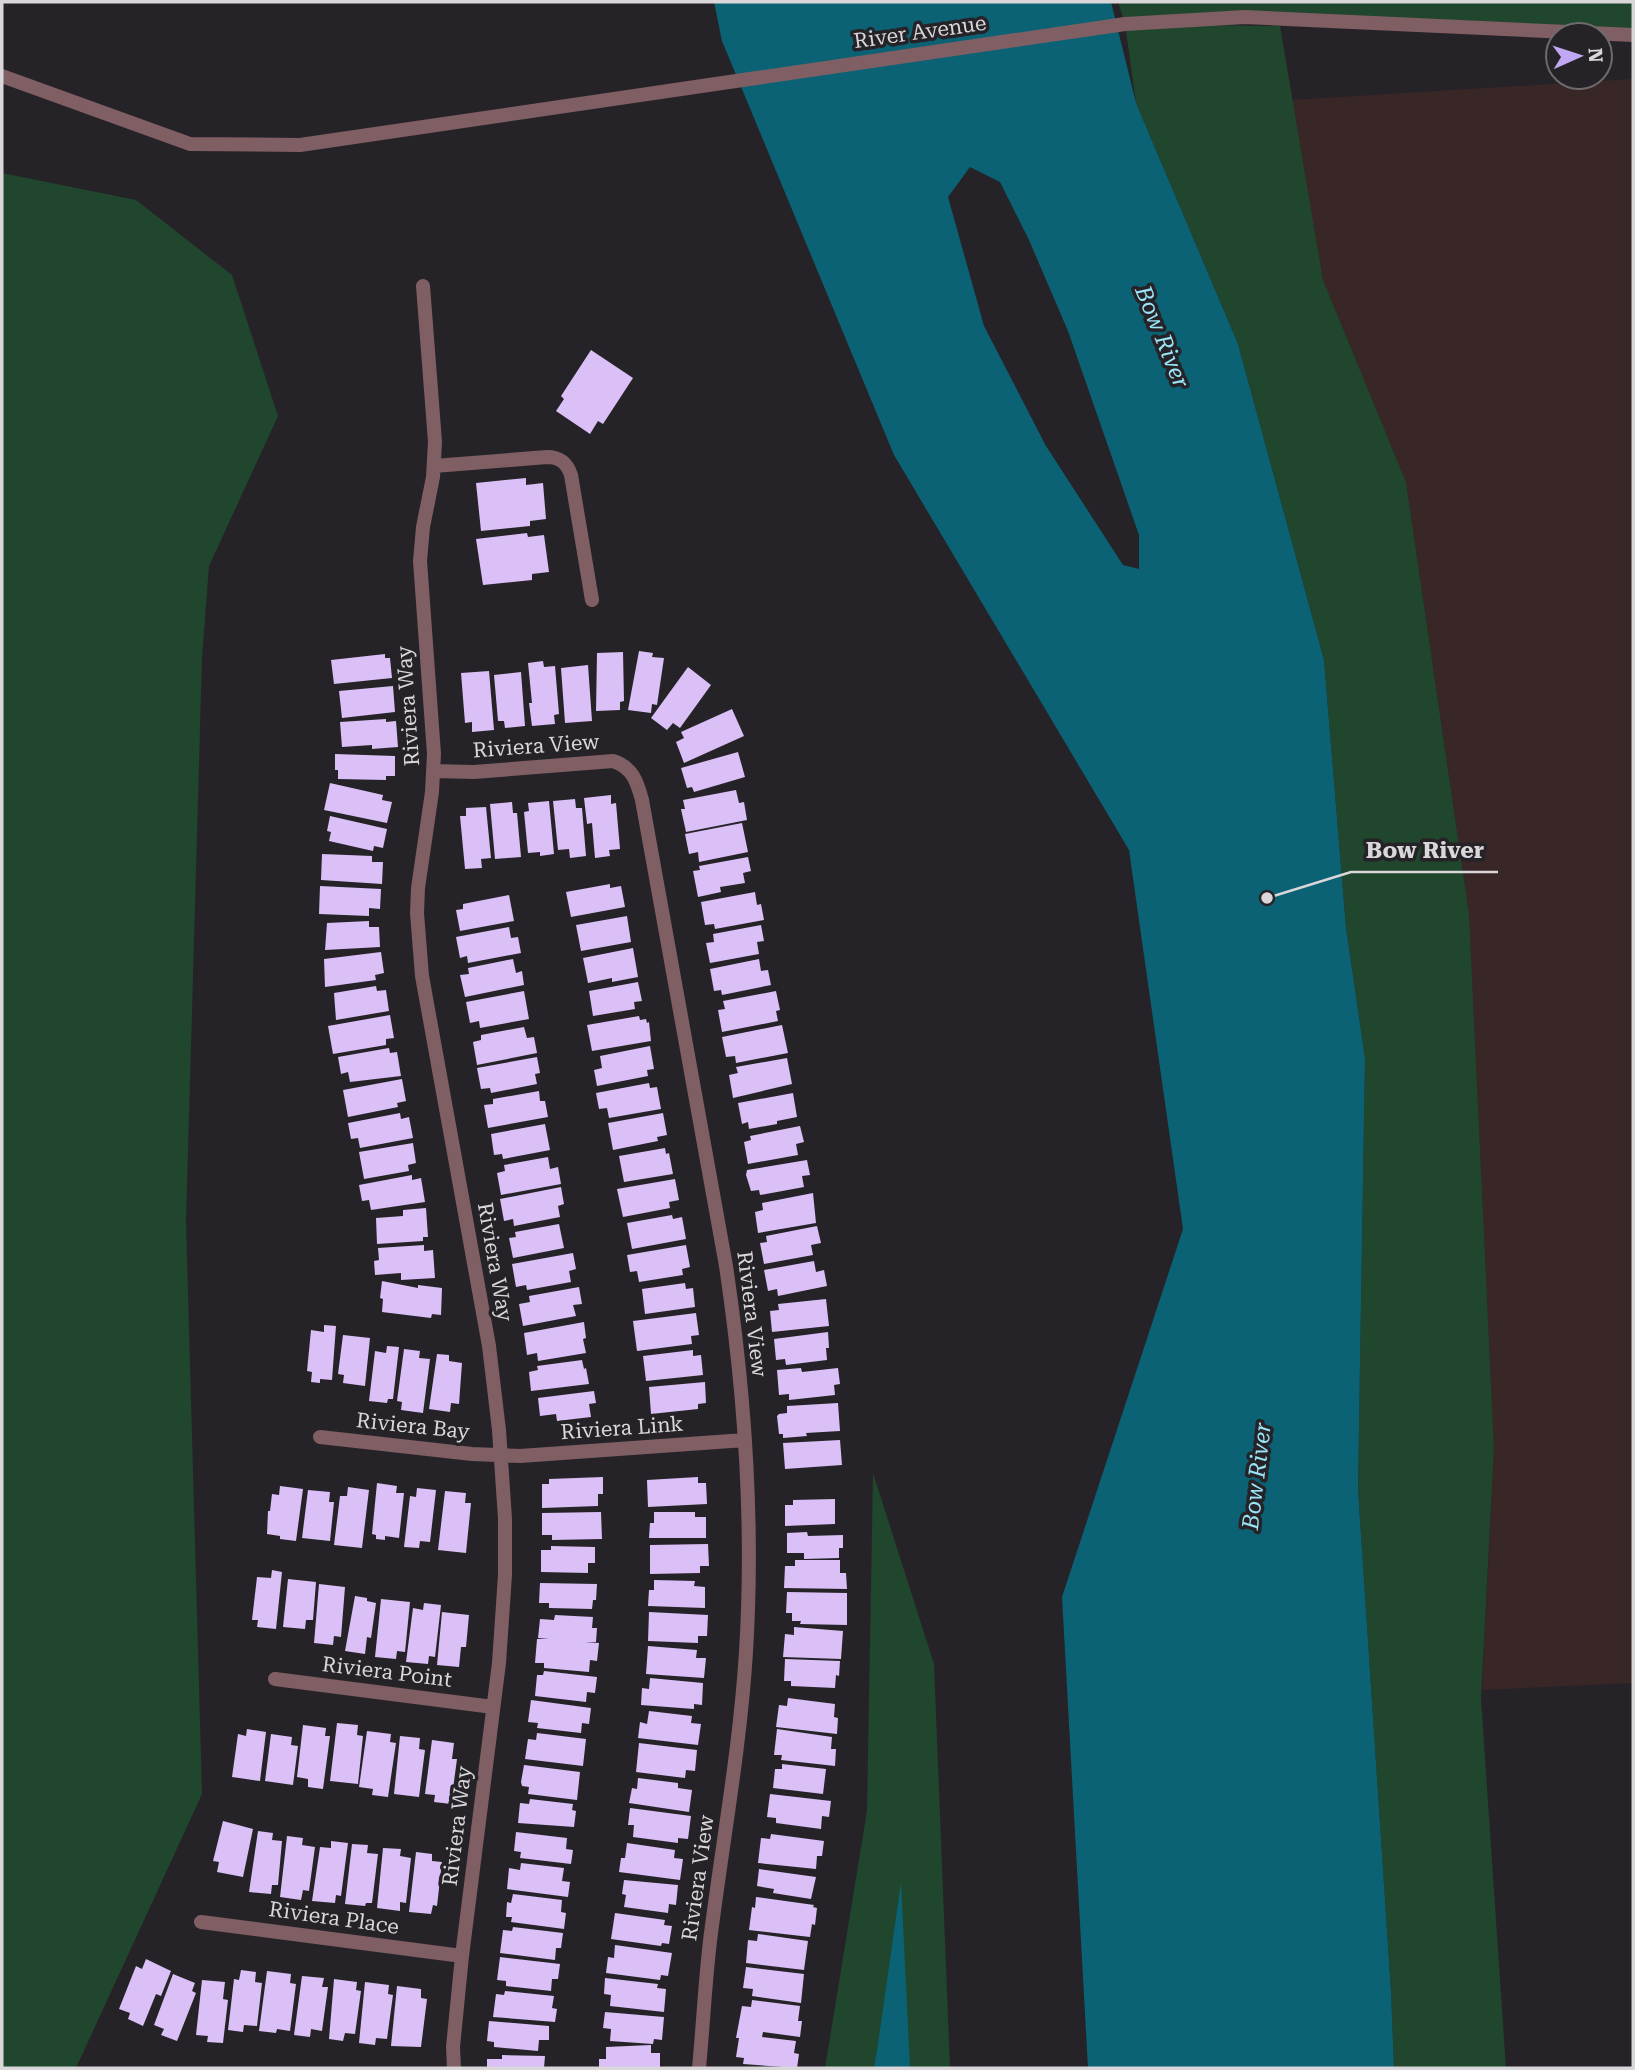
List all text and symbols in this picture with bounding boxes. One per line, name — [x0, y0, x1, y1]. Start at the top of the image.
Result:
street label: River Avenue — [852, 11, 988, 53]
north arrow — [1544, 21, 1614, 91]
text: N — [1584, 47, 1607, 63]
water label: Bow River — [1129, 281, 1195, 392]
street label: Riviera Way — [392, 644, 424, 767]
street label: Riviera View — [472, 730, 601, 762]
callout: Bow River — [1351, 828, 1498, 872]
text: Bow River — [1366, 837, 1484, 864]
street label: Riviera Way — [473, 1201, 517, 1324]
street label: Riviera View — [732, 1250, 772, 1379]
street label: Riviera Bay — [355, 1408, 472, 1444]
street label: Riviera Link — [560, 1412, 684, 1444]
water label: Bow River — [1237, 1421, 1277, 1532]
street label: Riviera Point — [321, 1652, 454, 1692]
street label: Riviera Way — [438, 1764, 476, 1887]
street label: Riviera View — [677, 1813, 719, 1942]
street label: Riviera Place — [267, 1897, 401, 1939]

